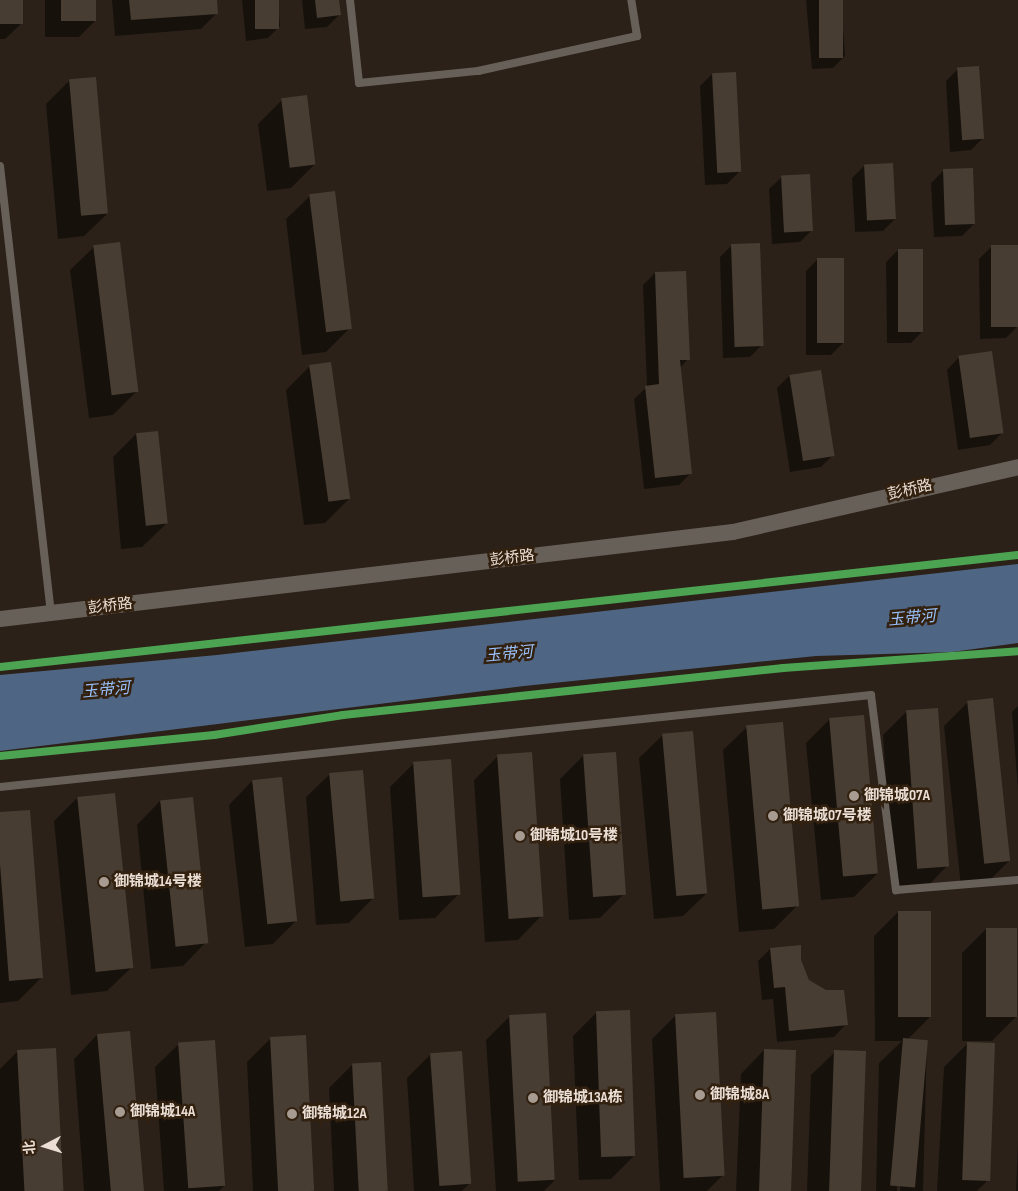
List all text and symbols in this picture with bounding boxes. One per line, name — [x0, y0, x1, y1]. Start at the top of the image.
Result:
street label: 彭桥路 — [886, 476, 934, 504]
street label: 彭桥路 — [489, 546, 535, 570]
street label: 彭桥路 — [87, 594, 133, 618]
water label: 玉带河 — [887, 607, 937, 631]
water label: 玉带河 — [484, 643, 534, 667]
water label: 玉带河 — [81, 679, 131, 703]
place label: 御锦城07A — [864, 787, 930, 805]
marker: 御锦城07A — [848, 790, 860, 802]
place label: 御锦城07号楼 — [783, 807, 872, 825]
marker: 御锦城07号楼 — [767, 810, 779, 822]
place label: 御锦城10号楼 — [530, 827, 618, 845]
marker: 御锦城10号楼 — [514, 830, 526, 842]
place label: 御锦城14号楼 — [114, 873, 202, 891]
marker: 御锦城14号楼 — [98, 876, 110, 888]
place label: 御锦城8A — [710, 1086, 769, 1104]
place label: 御锦城13A栋 — [543, 1089, 623, 1107]
marker: 御锦城8A — [694, 1089, 706, 1101]
marker: 御锦城13A栋 — [527, 1092, 539, 1104]
place label: 御锦城14A — [130, 1103, 195, 1121]
place label: 御锦城12A — [302, 1105, 367, 1123]
marker: 御锦城14A — [114, 1106, 126, 1118]
marker: 御锦城12A — [286, 1108, 298, 1120]
north arrow — [20, 1121, 70, 1171]
text: 北 — [20, 1140, 39, 1155]

